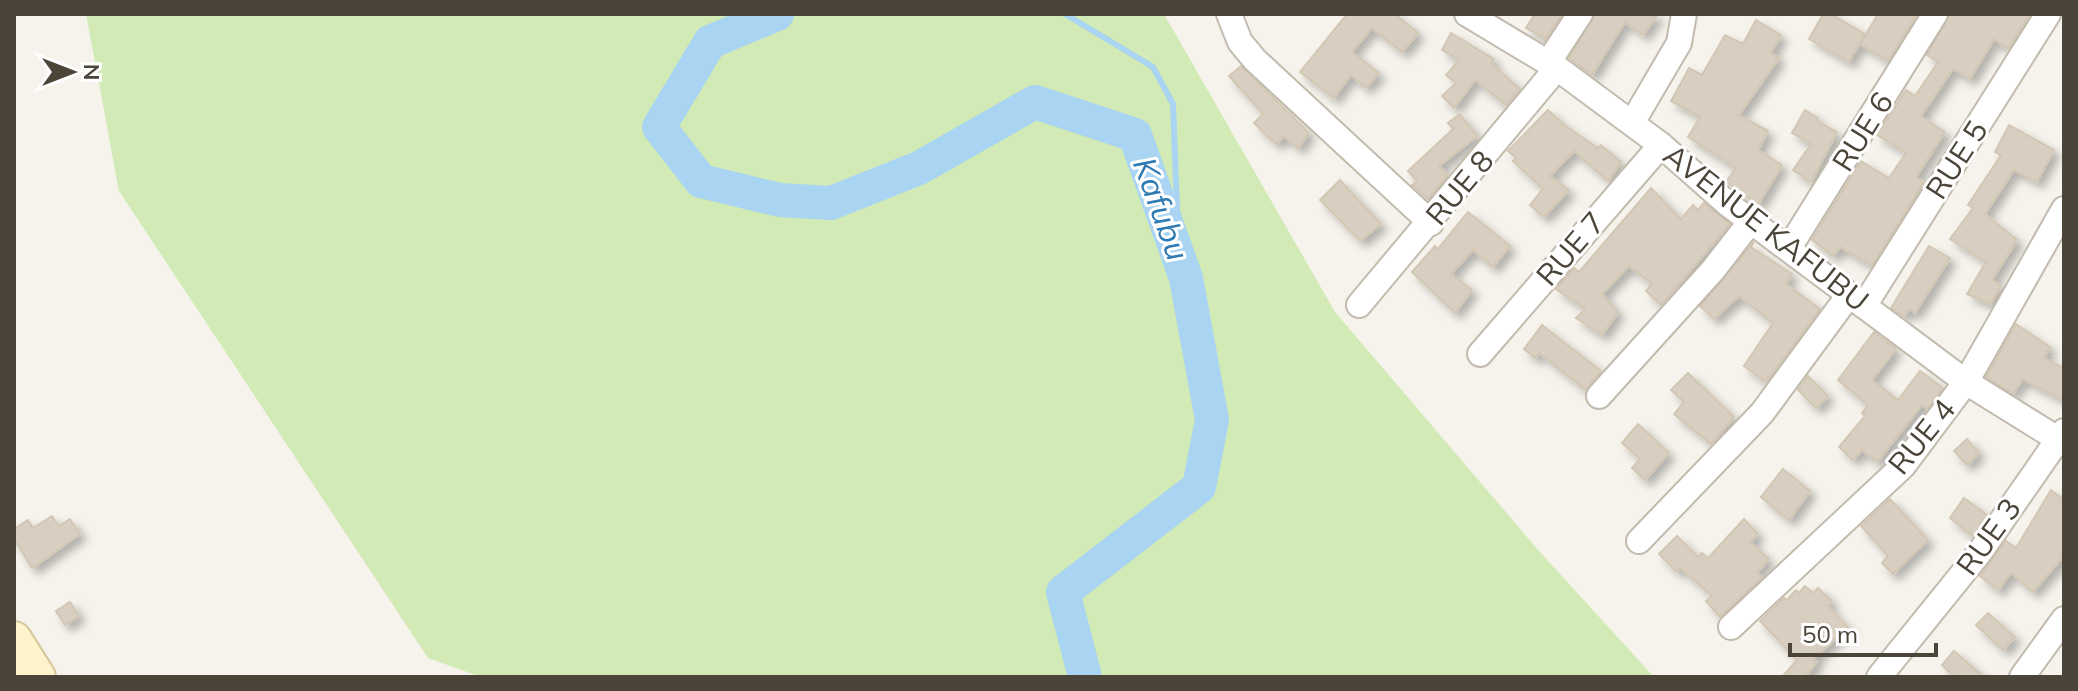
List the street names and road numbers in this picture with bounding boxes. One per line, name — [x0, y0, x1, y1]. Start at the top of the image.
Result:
street label: RUE 6 — [1823, 85, 1901, 178]
street label: RUE 5 — [1917, 113, 1996, 206]
street label: AVENUE KAFUBU — [1656, 135, 1877, 319]
street label: RUE 8 — [1417, 142, 1501, 233]
street label: RUE 7 — [1528, 203, 1613, 293]
street label: RUE 4 — [1879, 391, 1963, 482]
street label: RUE 3 — [1948, 490, 2029, 582]

